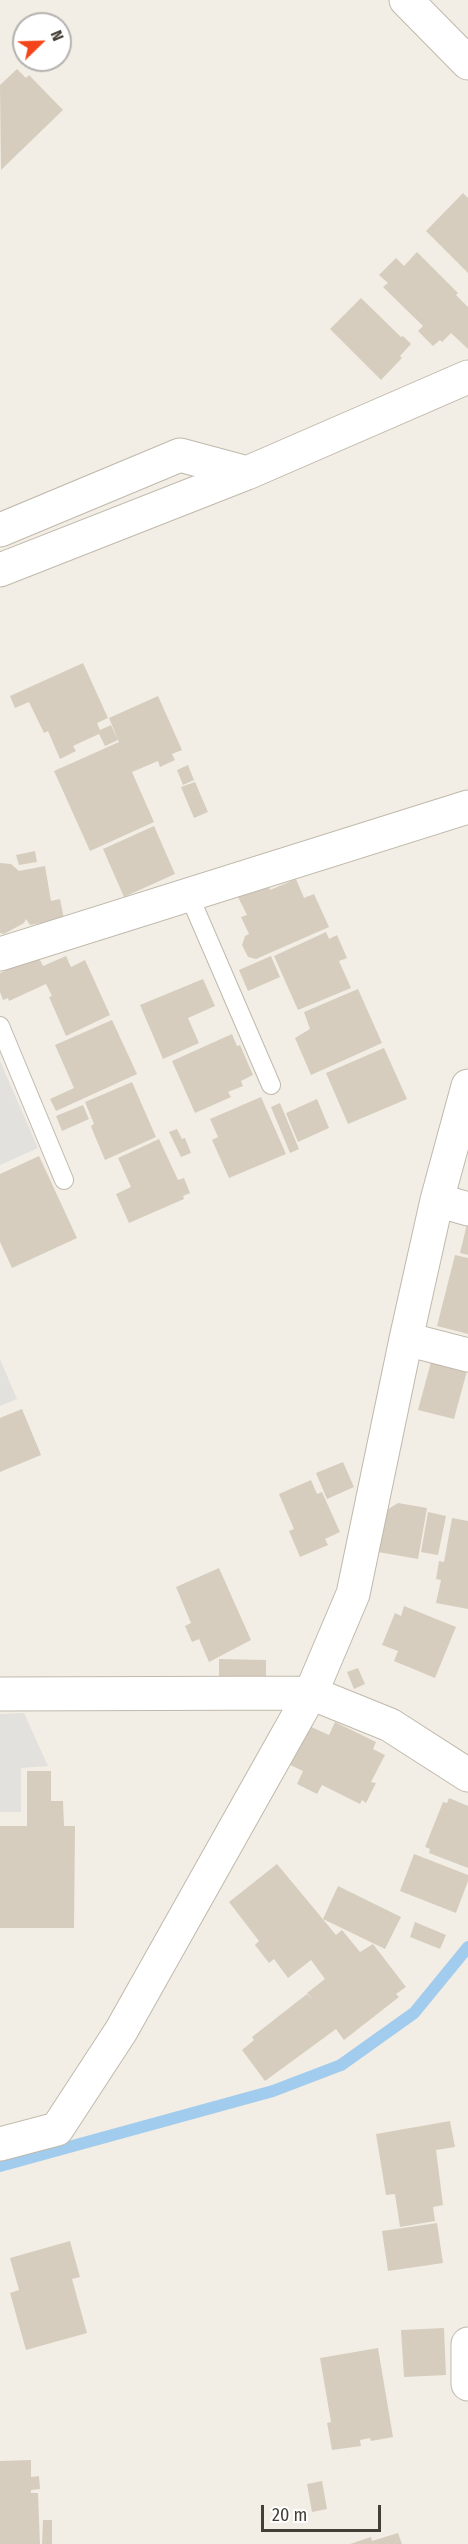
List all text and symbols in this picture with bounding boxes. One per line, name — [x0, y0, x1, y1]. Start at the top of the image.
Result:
north arrow — [12, 12, 72, 72]
text: N — [47, 27, 68, 44]
scale bar — [264, 2493, 384, 2531]
text: 20 m — [272, 2504, 307, 2526]

